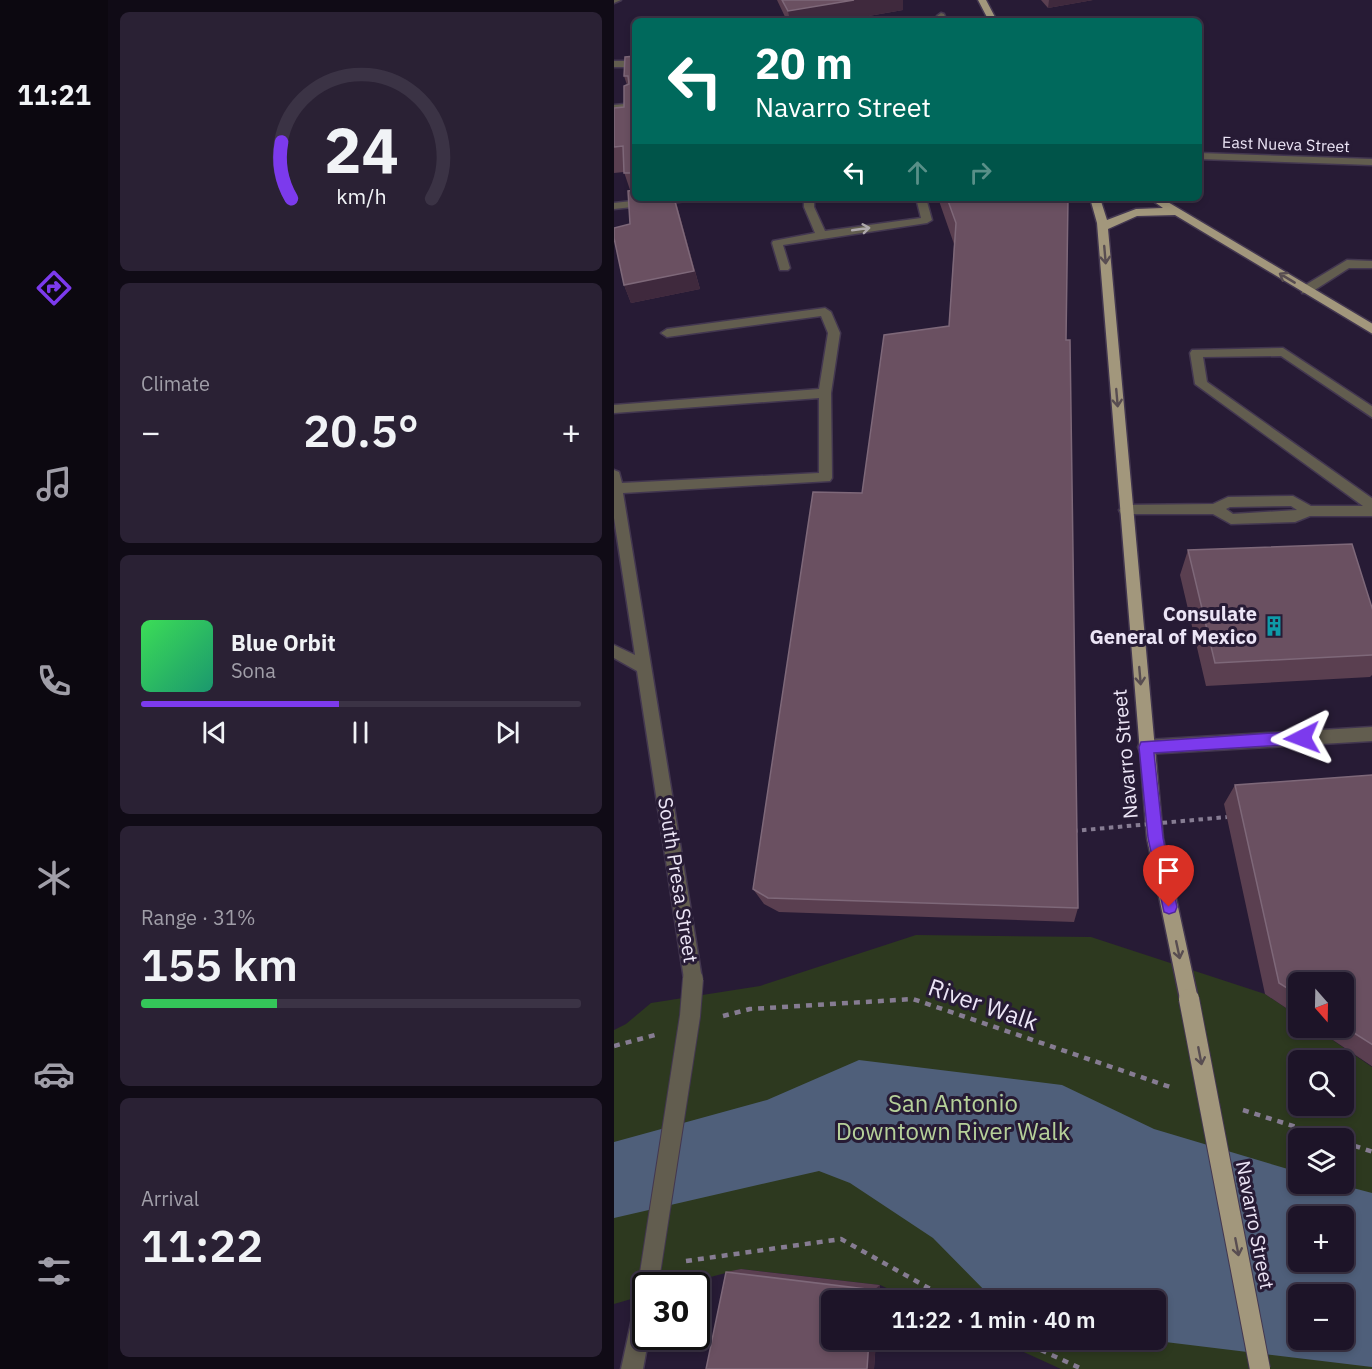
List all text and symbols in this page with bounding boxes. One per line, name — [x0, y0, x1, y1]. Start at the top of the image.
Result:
text: 20 m — [755, 36, 853, 91]
icon: left — [656, 42, 734, 120]
text: 11:21 — [17, 77, 91, 112]
text: Navarro Street — [755, 89, 931, 124]
text: 24 — [324, 109, 398, 190]
street label: East Nueva Street — [1222, 132, 1350, 156]
icon: left — [838, 156, 871, 189]
icon: ahead — [901, 156, 934, 189]
icon: right — [964, 156, 997, 189]
text: km/h — [336, 182, 386, 210]
one-way arrow — [851, 224, 870, 235]
one-way arrow — [1099, 245, 1110, 265]
icon: directions — [33, 267, 75, 309]
one-way arrow — [1279, 271, 1296, 283]
text: Climate — [141, 370, 210, 397]
one-way arrow — [1111, 387, 1122, 407]
text: 20.5° — [303, 401, 419, 459]
text: − — [141, 410, 161, 453]
text: + — [561, 410, 581, 453]
icon: music — [33, 463, 75, 505]
place label: Consulate General of Mexico — [1089, 600, 1257, 650]
building icon: Consulate General of Mexico — [1262, 614, 1286, 638]
text: Blue Orbit — [231, 628, 336, 657]
text: Sona — [231, 657, 276, 684]
icon: phone — [33, 660, 75, 702]
one-way arrow — [1135, 665, 1146, 685]
street label: Navarro Street — [1105, 688, 1144, 820]
position arrow — [1270, 706, 1334, 770]
icon: previous — [198, 716, 231, 749]
icon: pause — [344, 716, 377, 749]
icon: next — [491, 716, 524, 749]
street label: South Presa Street — [652, 795, 705, 965]
pin — [1143, 845, 1194, 907]
icon: arrive — [1152, 854, 1185, 887]
icon: climate — [33, 857, 75, 899]
text: Range · 31% — [141, 904, 256, 931]
text: 155 km — [141, 935, 298, 993]
one-way arrow — [1173, 940, 1185, 959]
street label: River Walk — [924, 970, 1043, 1038]
north arrow — [1288, 972, 1354, 1038]
map controls — [1288, 972, 1354, 1350]
one-way arrow — [1195, 1046, 1206, 1065]
button: search — [1288, 1050, 1354, 1116]
icon: car — [33, 1053, 75, 1095]
park label: San Antonio Downtown River Walk — [836, 1087, 1071, 1147]
button: layers — [1288, 1128, 1354, 1194]
street label: Navarro Street — [1230, 1158, 1281, 1291]
text: Arrival — [141, 1185, 199, 1212]
button: + — [1288, 1206, 1354, 1272]
text: 11:22 — [141, 1216, 263, 1274]
one-way arrow — [1232, 1237, 1243, 1257]
icon: filters — [33, 1250, 75, 1292]
speed limit sign: 30 — [632, 1272, 710, 1350]
button: − — [1288, 1284, 1354, 1350]
text: 11:22 · 1 min · 40 m — [892, 1305, 1096, 1334]

